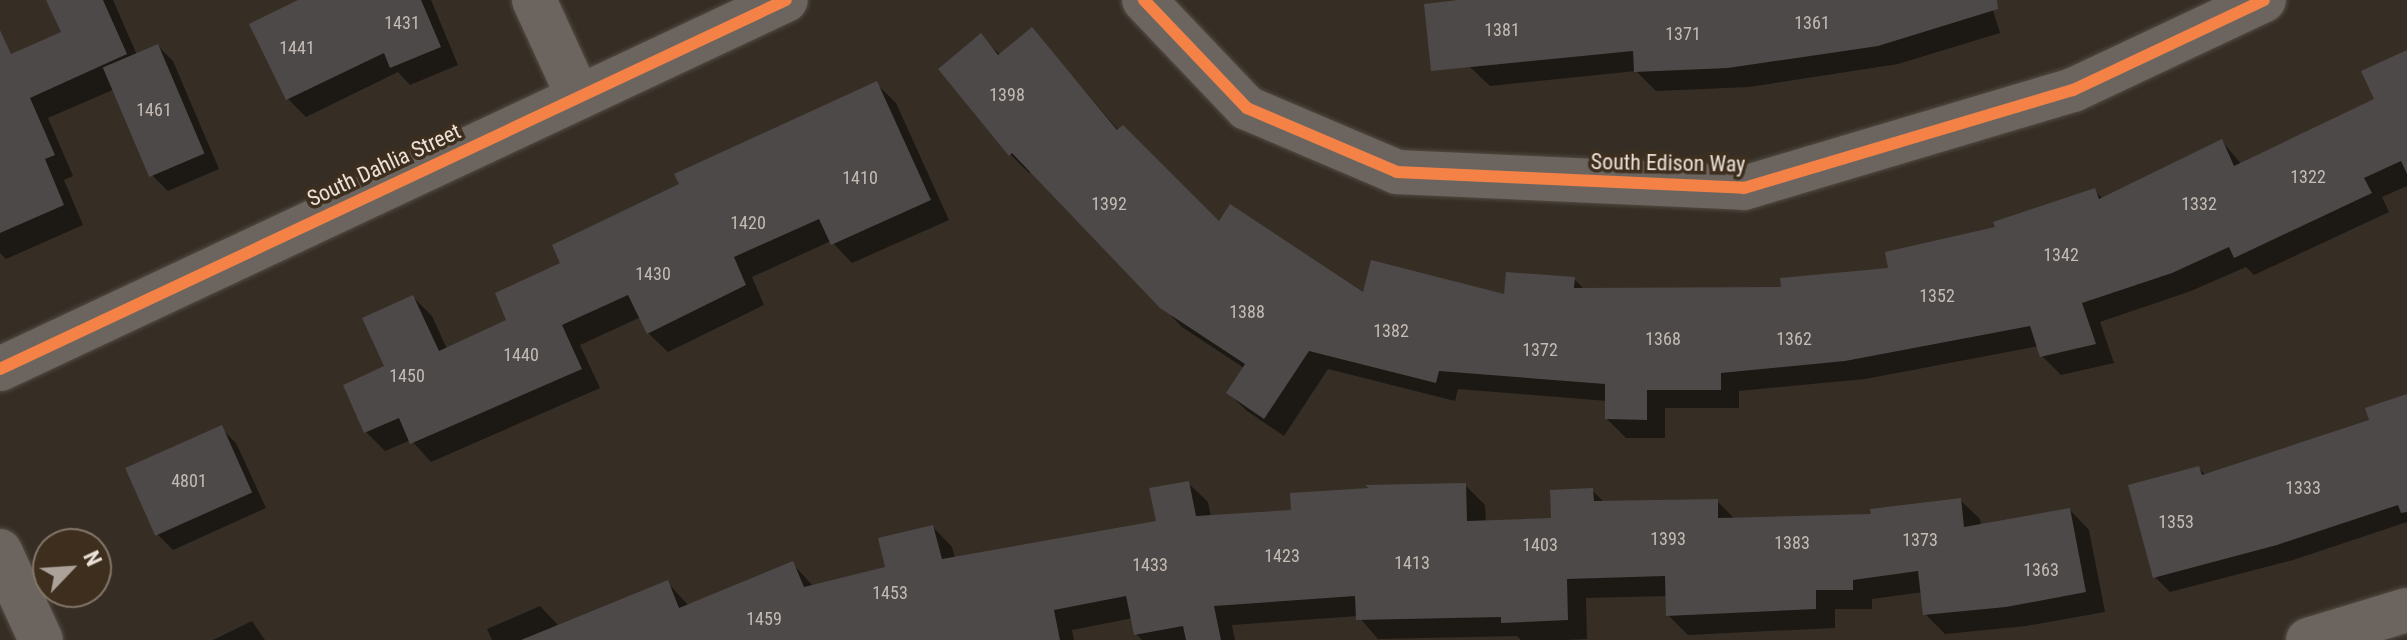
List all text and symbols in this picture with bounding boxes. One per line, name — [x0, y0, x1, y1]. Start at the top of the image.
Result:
house number: 1431 — [384, 12, 420, 34]
house number: 1361 — [1794, 12, 1830, 34]
house number: 1381 — [1484, 19, 1520, 41]
house number: 1371 — [1665, 23, 1701, 45]
house number: 1441 — [279, 37, 315, 59]
house number: 1398 — [989, 84, 1025, 106]
house number: 1461 — [136, 99, 172, 121]
street label: South Dahlia Street — [303, 118, 465, 212]
street label: South Edison Way — [1590, 148, 1746, 178]
house number: 1322 — [2290, 166, 2326, 188]
house number: 1410 — [842, 167, 878, 189]
house number: 1392 — [1091, 193, 1127, 215]
house number: 1332 — [2181, 193, 2217, 215]
house number: 1420 — [730, 212, 766, 234]
house number: 1342 — [2043, 244, 2079, 266]
house number: 1430 — [635, 263, 671, 285]
house number: 1352 — [1919, 285, 1955, 307]
house number: 1388 — [1229, 301, 1265, 323]
house number: 1382 — [1373, 320, 1409, 342]
house number: 1368 — [1645, 328, 1681, 350]
house number: 1362 — [1776, 328, 1812, 350]
house number: 1372 — [1522, 339, 1558, 361]
house number: 1440 — [503, 344, 539, 366]
house number: 1450 — [389, 365, 425, 387]
house number: 4801 — [171, 470, 207, 492]
house number: 1333 — [2285, 477, 2321, 499]
house number: 1353 — [2158, 511, 2194, 533]
north arrow — [32, 528, 112, 608]
house number: 1393 — [1650, 528, 1686, 550]
house number: 1373 — [1902, 529, 1938, 551]
house number: 1383 — [1774, 532, 1810, 554]
house number: 1403 — [1522, 534, 1558, 556]
house number: 1423 — [1264, 545, 1300, 567]
text: N — [78, 547, 107, 570]
house number: 1413 — [1394, 552, 1430, 574]
house number: 1433 — [1132, 554, 1168, 576]
house number: 1363 — [2023, 559, 2059, 581]
house number: 1453 — [872, 582, 908, 604]
house number: 1459 — [746, 608, 782, 630]

